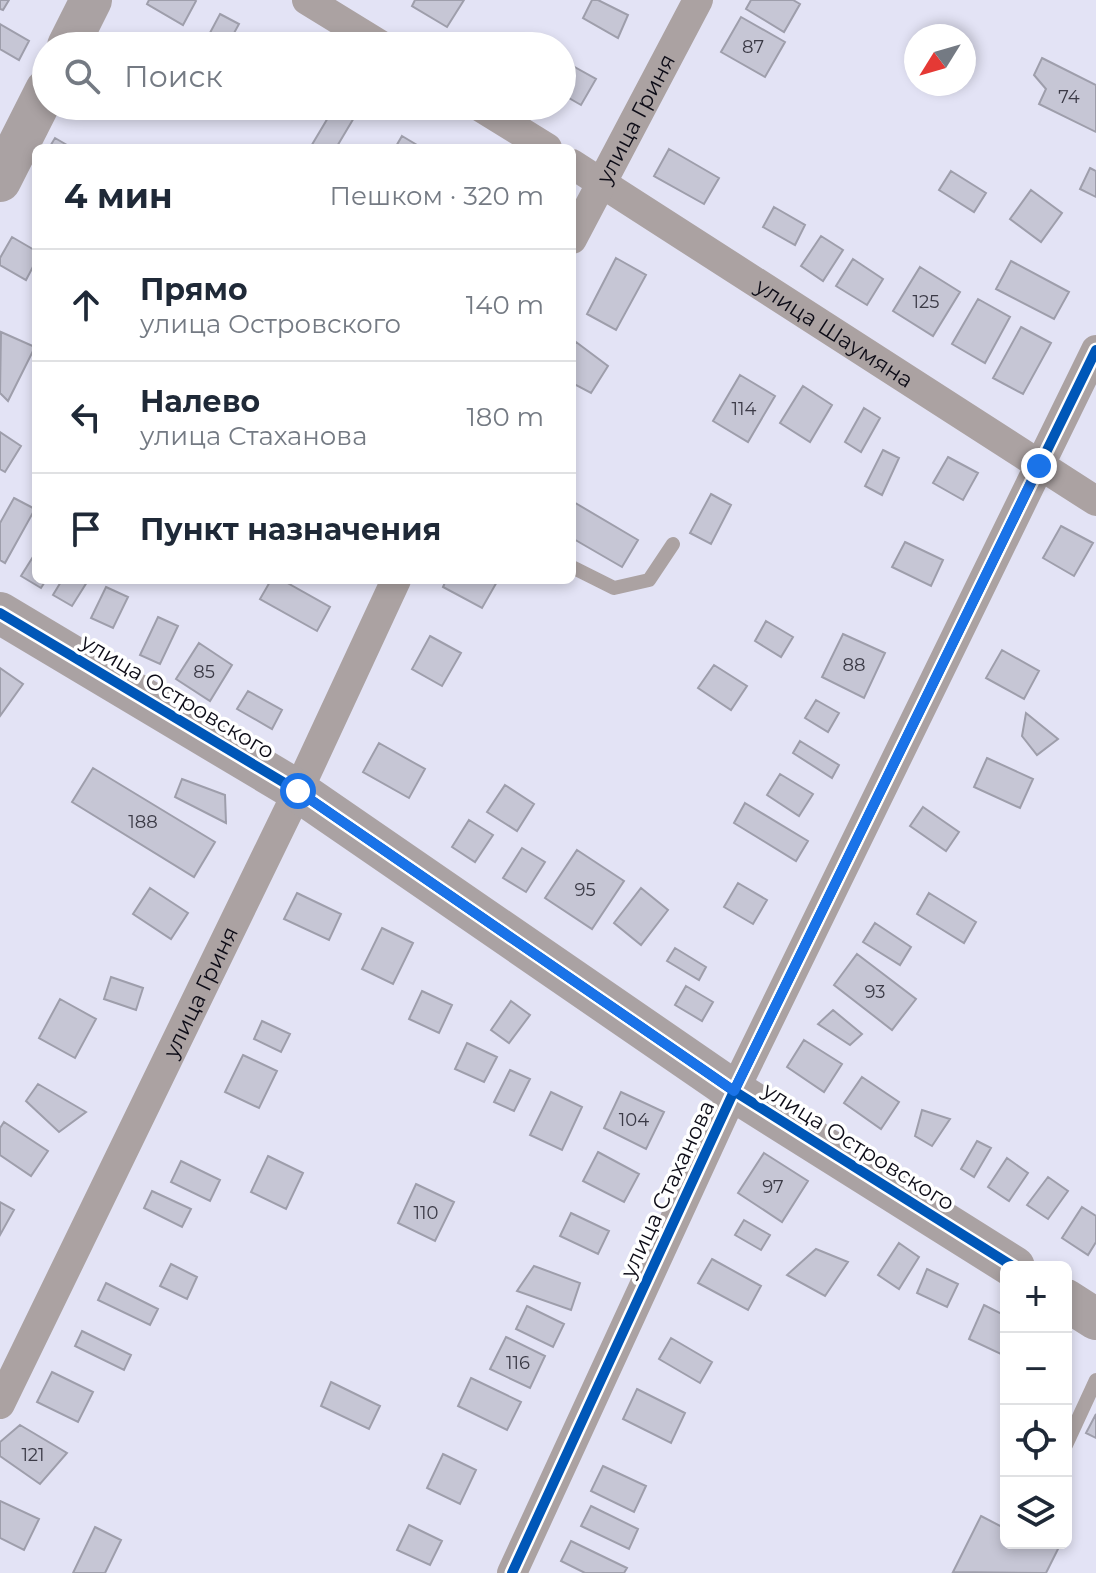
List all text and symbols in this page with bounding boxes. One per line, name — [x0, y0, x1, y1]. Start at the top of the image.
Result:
north arrow — [904, 24, 976, 96]
search box — [32, 32, 576, 120]
house number: 87 — [742, 36, 764, 58]
street label: улица Гриня — [590, 49, 681, 189]
icon: search — [60, 54, 104, 98]
text: Поиск — [124, 58, 223, 95]
house number: 74 — [1058, 86, 1080, 108]
text: 4 мин — [64, 175, 173, 217]
text: Пешком · 320 m — [330, 180, 544, 212]
text: Прямо — [140, 271, 248, 308]
street label: улица Шаумяна — [749, 272, 918, 394]
icon: ahead — [64, 283, 108, 327]
text: 140 m — [466, 289, 544, 321]
house number: 125 — [913, 291, 939, 313]
text: улица Островского — [140, 308, 401, 340]
text: Налево — [140, 383, 260, 420]
icon: left — [64, 395, 108, 439]
house number: 114 — [732, 398, 757, 420]
text: 180 m — [466, 401, 544, 433]
text: улица Стаханова — [140, 420, 367, 452]
route end — [1021, 448, 1057, 484]
icon: arrive — [64, 507, 108, 551]
text: Пункт назначения — [140, 511, 441, 548]
street label: улица Островского — [75, 627, 279, 765]
house number: 88 — [843, 654, 865, 676]
house number: 85 — [193, 661, 215, 683]
route start — [280, 773, 316, 809]
house number: 188 — [128, 811, 158, 833]
house number: 95 — [574, 879, 596, 901]
street label: улица Гриня — [157, 922, 244, 1063]
house number: 93 — [865, 981, 885, 1003]
street label: улица Островского — [757, 1076, 960, 1216]
street label: улица Стаханова — [614, 1096, 720, 1283]
house number: 104 — [619, 1109, 649, 1131]
house number: 97 — [762, 1176, 784, 1198]
house number: 110 — [414, 1202, 438, 1224]
map controls — [1000, 1261, 1072, 1549]
button: + — [1000, 1261, 1072, 1333]
button: − — [1000, 1333, 1072, 1405]
house number: 116 — [506, 1352, 530, 1374]
button: locate — [1000, 1405, 1072, 1477]
house number: 121 — [21, 1444, 45, 1466]
button: layers — [1000, 1477, 1072, 1549]

